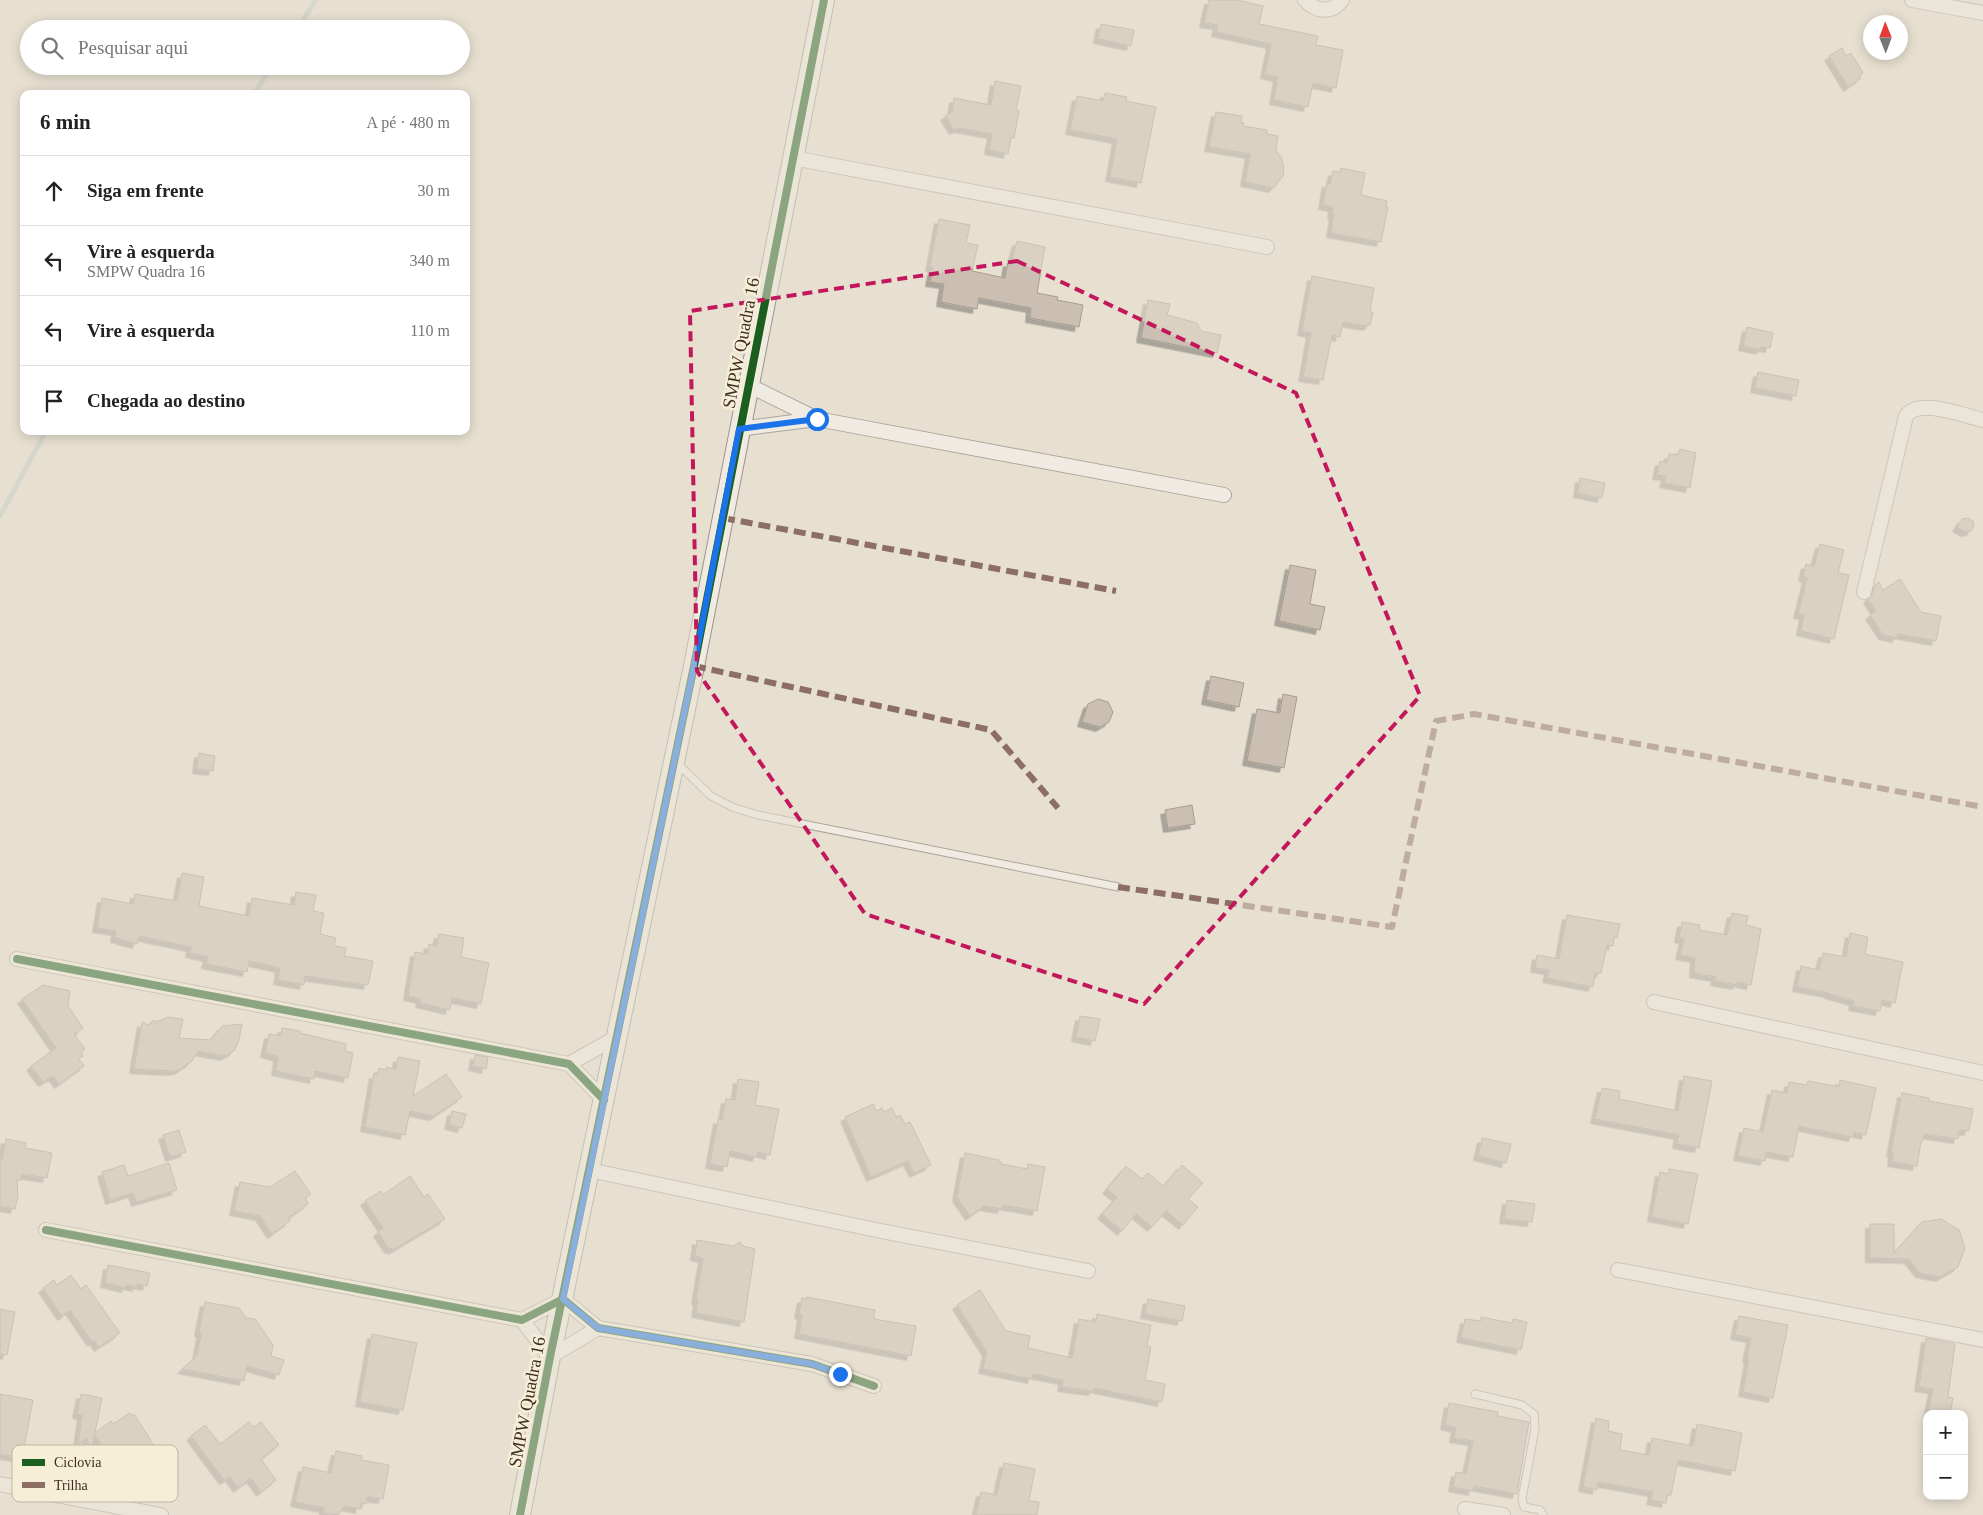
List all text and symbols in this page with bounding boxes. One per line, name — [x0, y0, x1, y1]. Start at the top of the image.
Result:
north arrow — [1863, 15, 1908, 60]
search box — [20, 20, 470, 75]
icon: search — [38, 34, 66, 62]
text: Pesquisar aqui — [78, 37, 188, 58]
text: 6 min — [40, 110, 91, 134]
text: A pé · 480 m — [366, 114, 450, 131]
icon: ahead — [40, 177, 68, 205]
text: Siga em frente — [87, 180, 204, 201]
text: 30 m — [418, 182, 450, 199]
text: Vire à esquerda — [87, 241, 215, 262]
icon: left — [40, 247, 68, 275]
text: 340 m — [410, 252, 450, 269]
text: SMPW Quadra 16 — [87, 263, 205, 280]
street label: SMPW Quadra 16 — [719, 276, 763, 410]
icon: left — [40, 317, 68, 345]
text: Vire à esquerda — [87, 320, 215, 341]
text: 110 m — [410, 322, 450, 339]
icon: arrive — [40, 387, 68, 415]
text: Chegada ao destino — [87, 390, 245, 411]
route start — [806, 408, 829, 431]
street label: SMPW Quadra 16 — [505, 1335, 549, 1469]
route end — [829, 1363, 852, 1386]
map controls — [1923, 1410, 1968, 1500]
button: + — [1923, 1410, 1968, 1455]
legend — [12, 1445, 178, 1502]
text: Ciclovia — [54, 1455, 102, 1470]
button: − — [1923, 1455, 1968, 1500]
text: Trilha — [54, 1478, 89, 1493]

